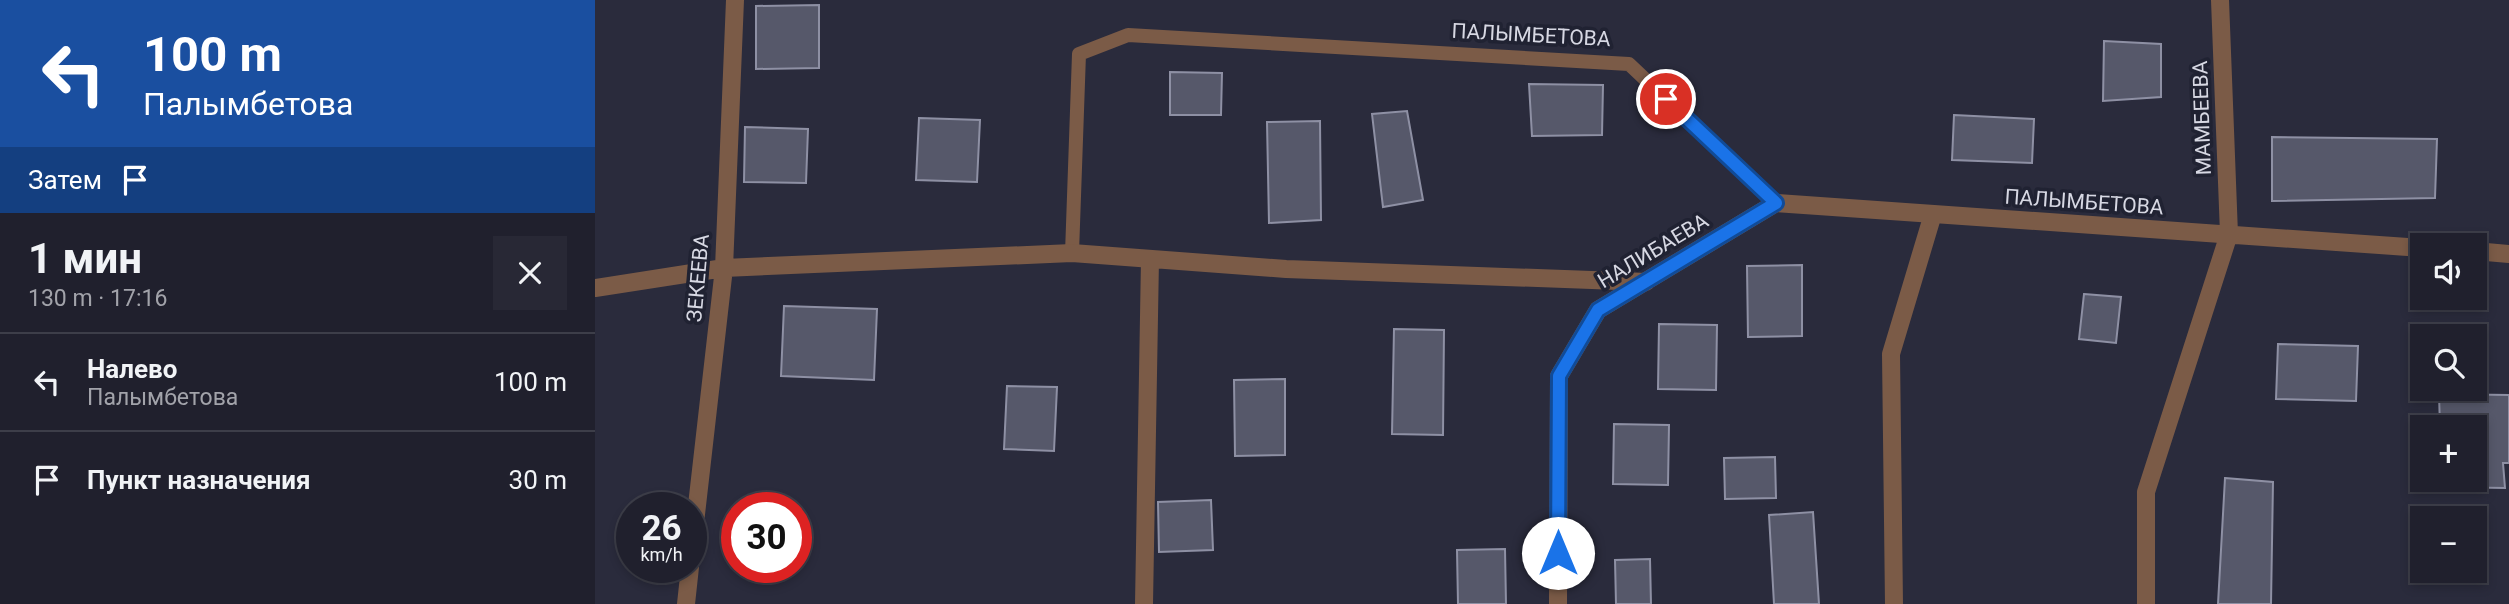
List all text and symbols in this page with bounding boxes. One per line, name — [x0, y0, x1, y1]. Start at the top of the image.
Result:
street label: ПАЛЫМБЕТОВА — [1451, 19, 1611, 51]
text: 100 m — [143, 26, 282, 83]
icon: left — [28, 28, 119, 119]
street label: МАМБЕЕВА — [2188, 60, 2216, 176]
pin — [1636, 69, 1696, 129]
icon: arrive — [1647, 80, 1685, 118]
text: Палымбетова — [143, 85, 354, 123]
icon: arrive — [116, 161, 154, 199]
text: Затем — [28, 165, 102, 195]
street label: ПАЛЫМБЕТОВА — [2004, 184, 2164, 220]
street label: НАЛИБАЕВА — [1593, 208, 1713, 293]
street label: ЗЕКЕЕВА — [682, 233, 714, 323]
map controls — [2410, 233, 2487, 583]
button: sound — [2410, 233, 2487, 310]
text: 1 мин — [28, 234, 142, 283]
button: close — [493, 236, 567, 310]
text: 130 m · 17:16 — [28, 285, 167, 312]
button: search — [2410, 324, 2487, 401]
text: Налево — [87, 354, 177, 384]
icon: left — [28, 363, 66, 401]
text: 100 m — [494, 367, 567, 397]
text: Палымбетова — [87, 384, 238, 411]
button: + — [2410, 415, 2487, 492]
icon: arrive — [28, 461, 66, 499]
text: Пункт назначения — [87, 465, 311, 495]
text: 30 m — [509, 465, 567, 495]
speed limit sign: 30 — [721, 492, 812, 583]
button: − — [2410, 506, 2487, 583]
text: 26 — [641, 508, 682, 549]
position arrow — [1521, 516, 1595, 590]
text: km/h — [640, 544, 683, 565]

